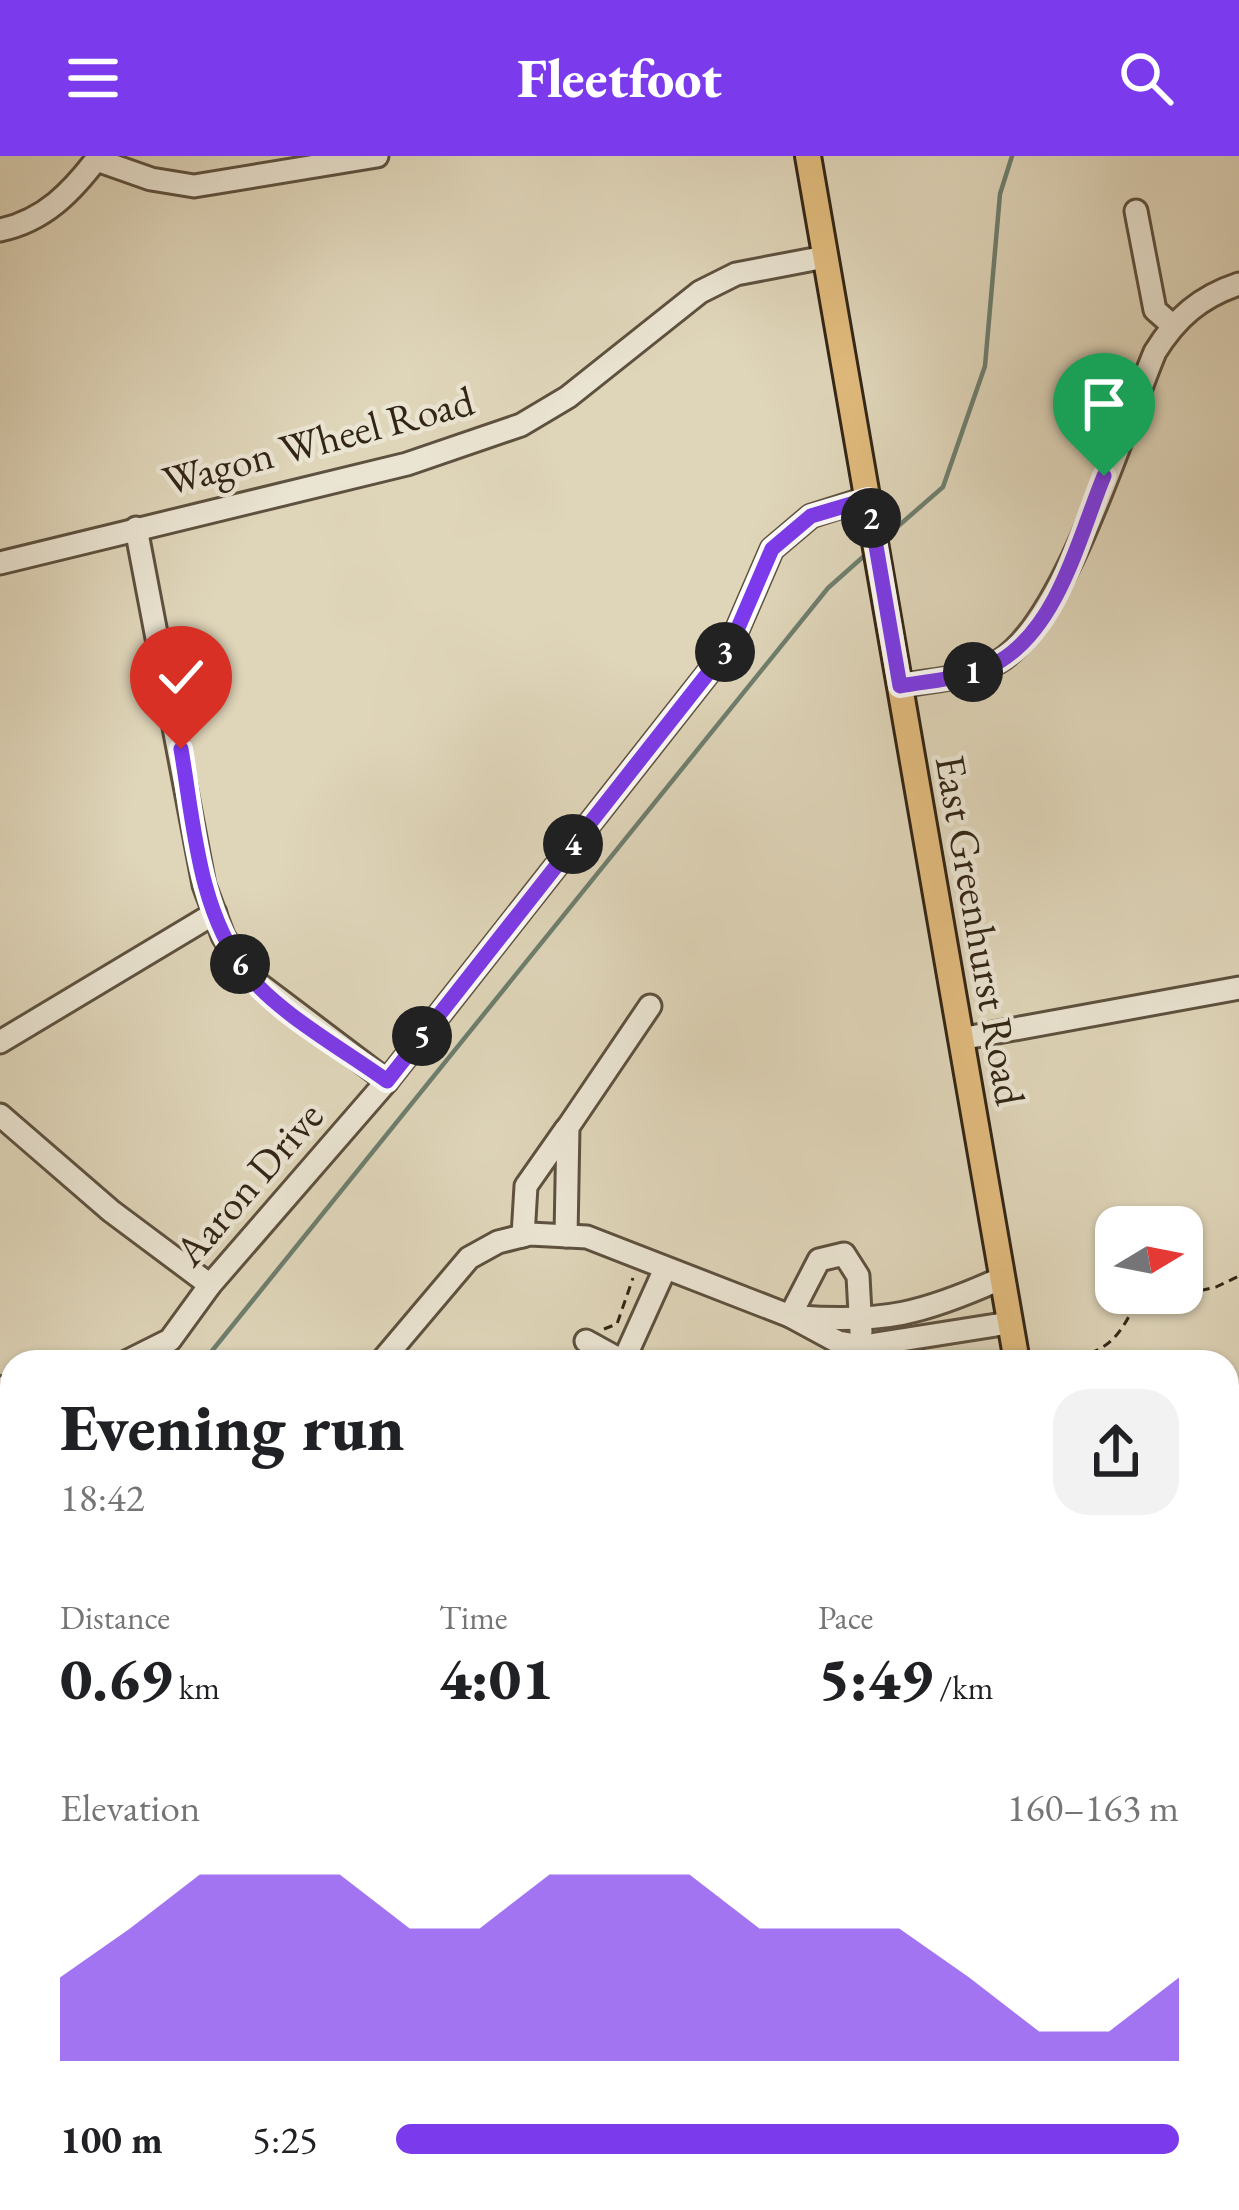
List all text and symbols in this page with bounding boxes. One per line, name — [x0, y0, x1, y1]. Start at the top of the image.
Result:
text: Fleetfoot — [517, 43, 722, 113]
icon: menu — [60, 45, 126, 111]
icon: search — [1113, 45, 1179, 111]
pin — [1053, 353, 1155, 476]
icon: arrive — [1071, 371, 1137, 437]
street label: Wagon Wheel Road — [157, 372, 480, 508]
pin: 2 — [841, 488, 901, 548]
text: 2 — [862, 496, 880, 539]
pin: 3 — [695, 622, 755, 682]
pin — [130, 626, 232, 749]
text: 3 — [716, 630, 734, 673]
pin: 1 — [943, 642, 1003, 702]
icon: check — [148, 644, 214, 710]
text: 1 — [964, 650, 982, 693]
street label: East Greenhurst Road — [923, 751, 1039, 1110]
pin: 4 — [543, 814, 603, 874]
text: 4 — [564, 822, 582, 865]
pin: 6 — [210, 934, 270, 994]
text: 6 — [231, 942, 249, 985]
pin: 5 — [392, 1006, 452, 1066]
text: 5 — [413, 1014, 431, 1057]
street label: Aaron Drive — [161, 1089, 335, 1278]
north arrow — [1095, 1206, 1203, 1314]
map controls — [1095, 1206, 1203, 1314]
text: Evening run — [60, 1384, 405, 1470]
button: share — [1053, 1389, 1179, 1515]
text: 18:42 — [60, 1472, 145, 1523]
text: Distance — [60, 1596, 170, 1639]
text: Time — [439, 1596, 508, 1639]
text: Pace — [818, 1596, 873, 1639]
text: 0.69 — [60, 1639, 172, 1717]
text: 4:01 — [439, 1639, 554, 1717]
text: 5:49 — [818, 1639, 933, 1717]
text: km — [172, 1666, 220, 1709]
text: /km — [933, 1666, 993, 1709]
text: Elevation — [60, 1782, 200, 1833]
text: 160–163 m — [1007, 1782, 1179, 1833]
text: 100 m — [60, 2114, 163, 2165]
text: 5:25 — [252, 2114, 318, 2165]

